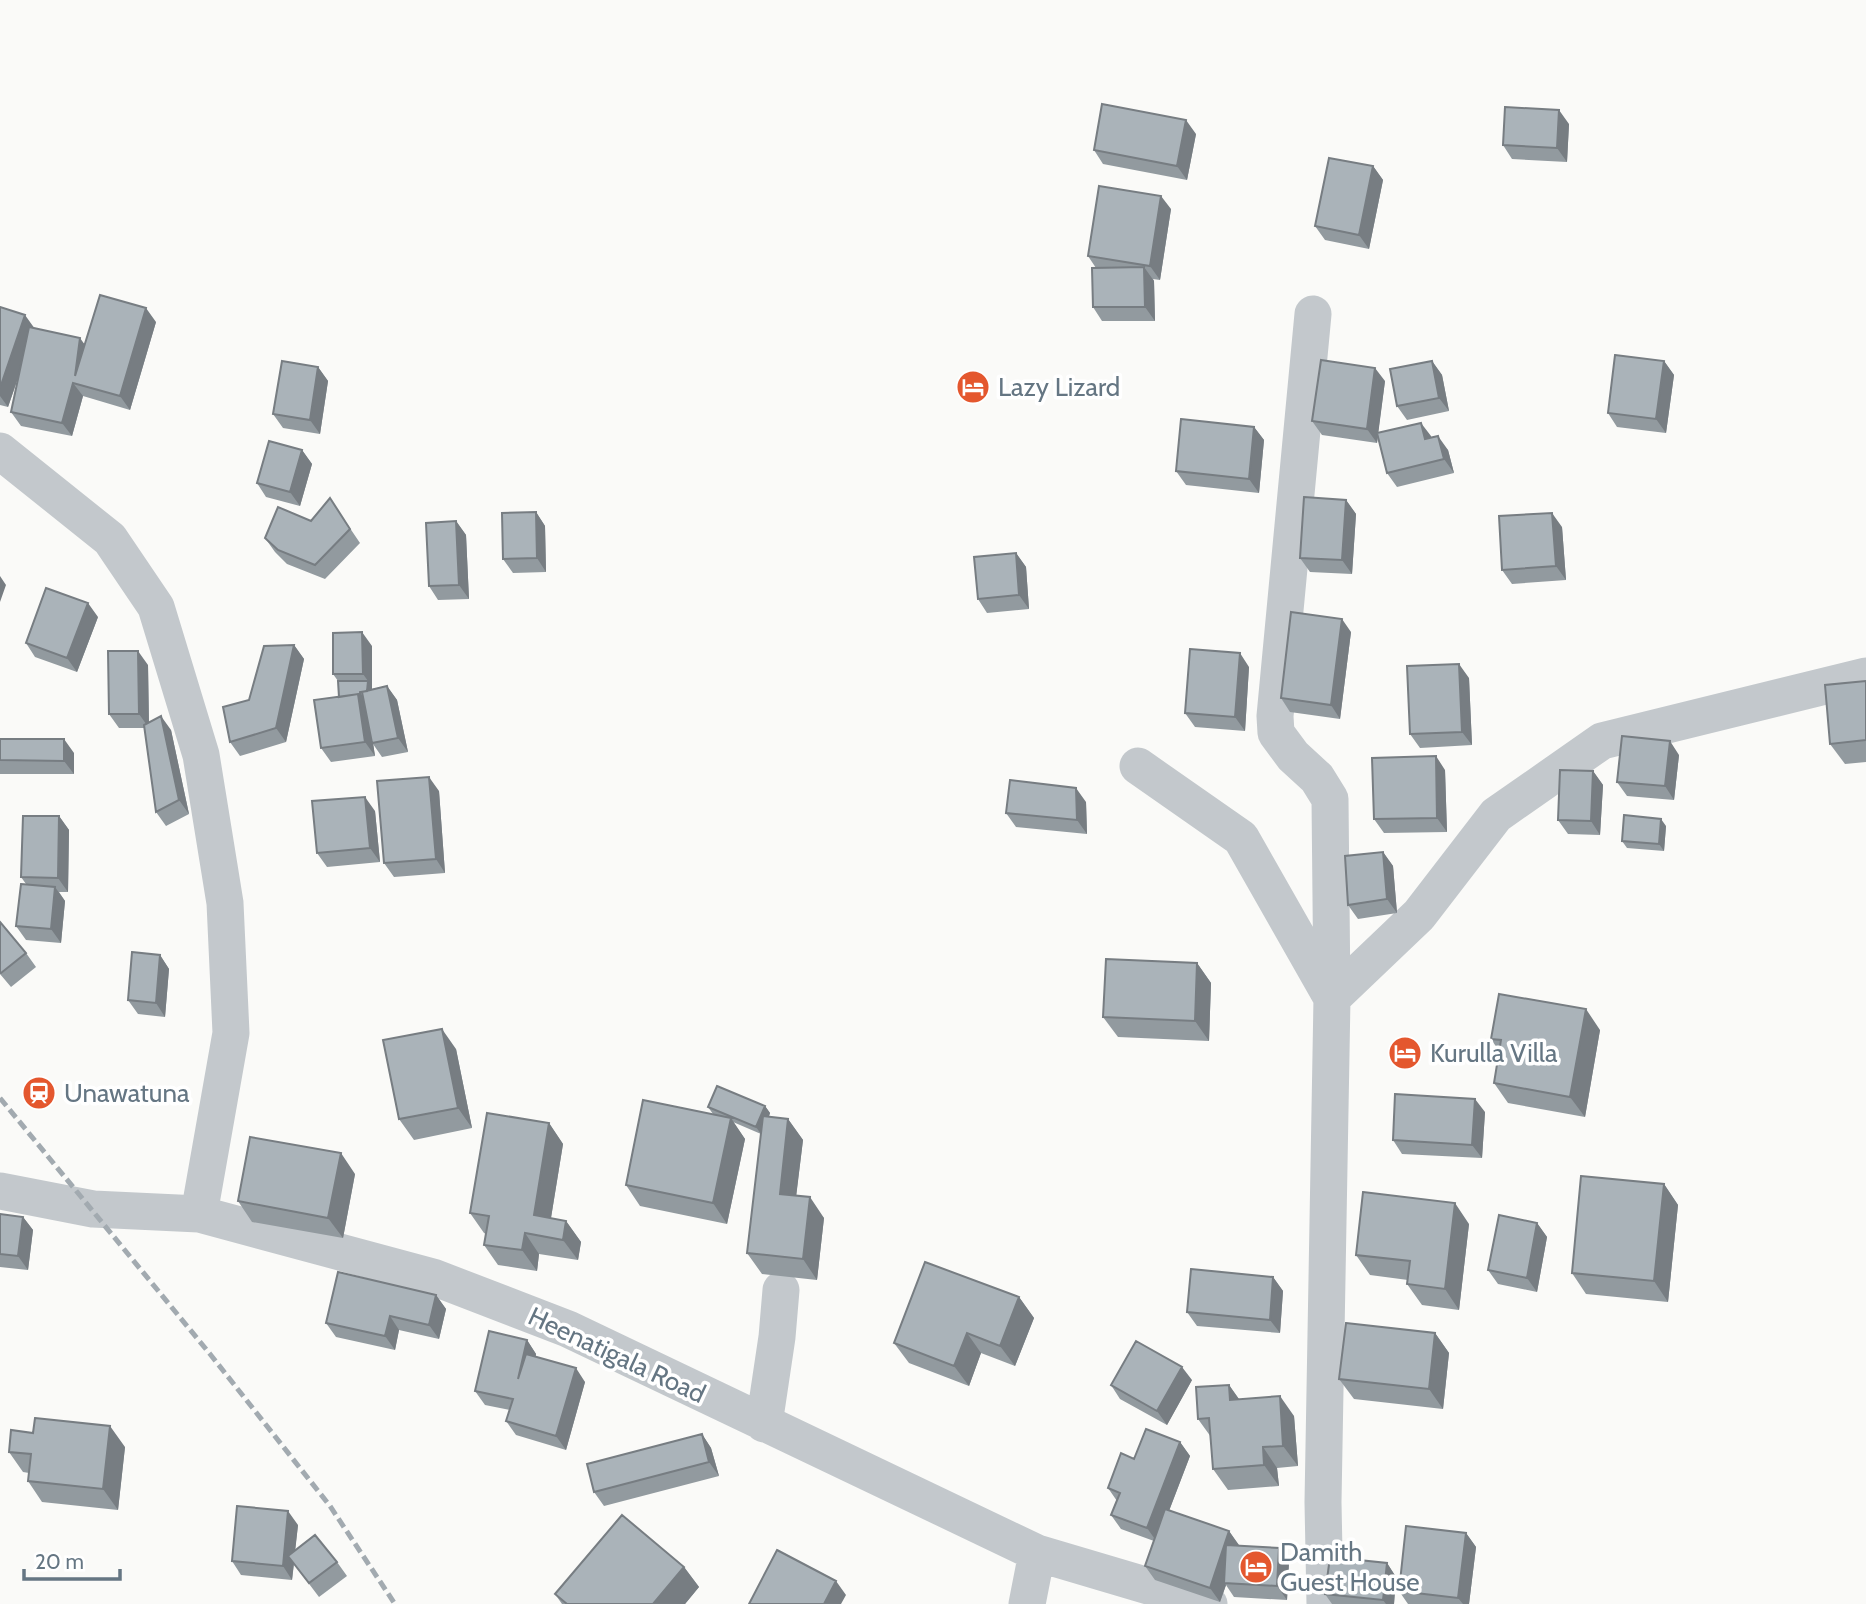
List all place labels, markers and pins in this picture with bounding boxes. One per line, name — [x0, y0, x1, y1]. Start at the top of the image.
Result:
hotel icon: Lazy Lizard — [954, 368, 992, 406]
place label: Lazy Lizard — [998, 371, 1120, 403]
hotel icon: Kurulla Villa — [1386, 1034, 1424, 1072]
place label: Kurulla Villa — [1430, 1037, 1558, 1069]
station icon: Unawatuna — [20, 1074, 58, 1112]
place label: Unawatuna — [64, 1077, 190, 1109]
place label: Damith Guest House — [1280, 1536, 1420, 1598]
hotel icon: Damith Guest House — [1237, 1548, 1275, 1586]

